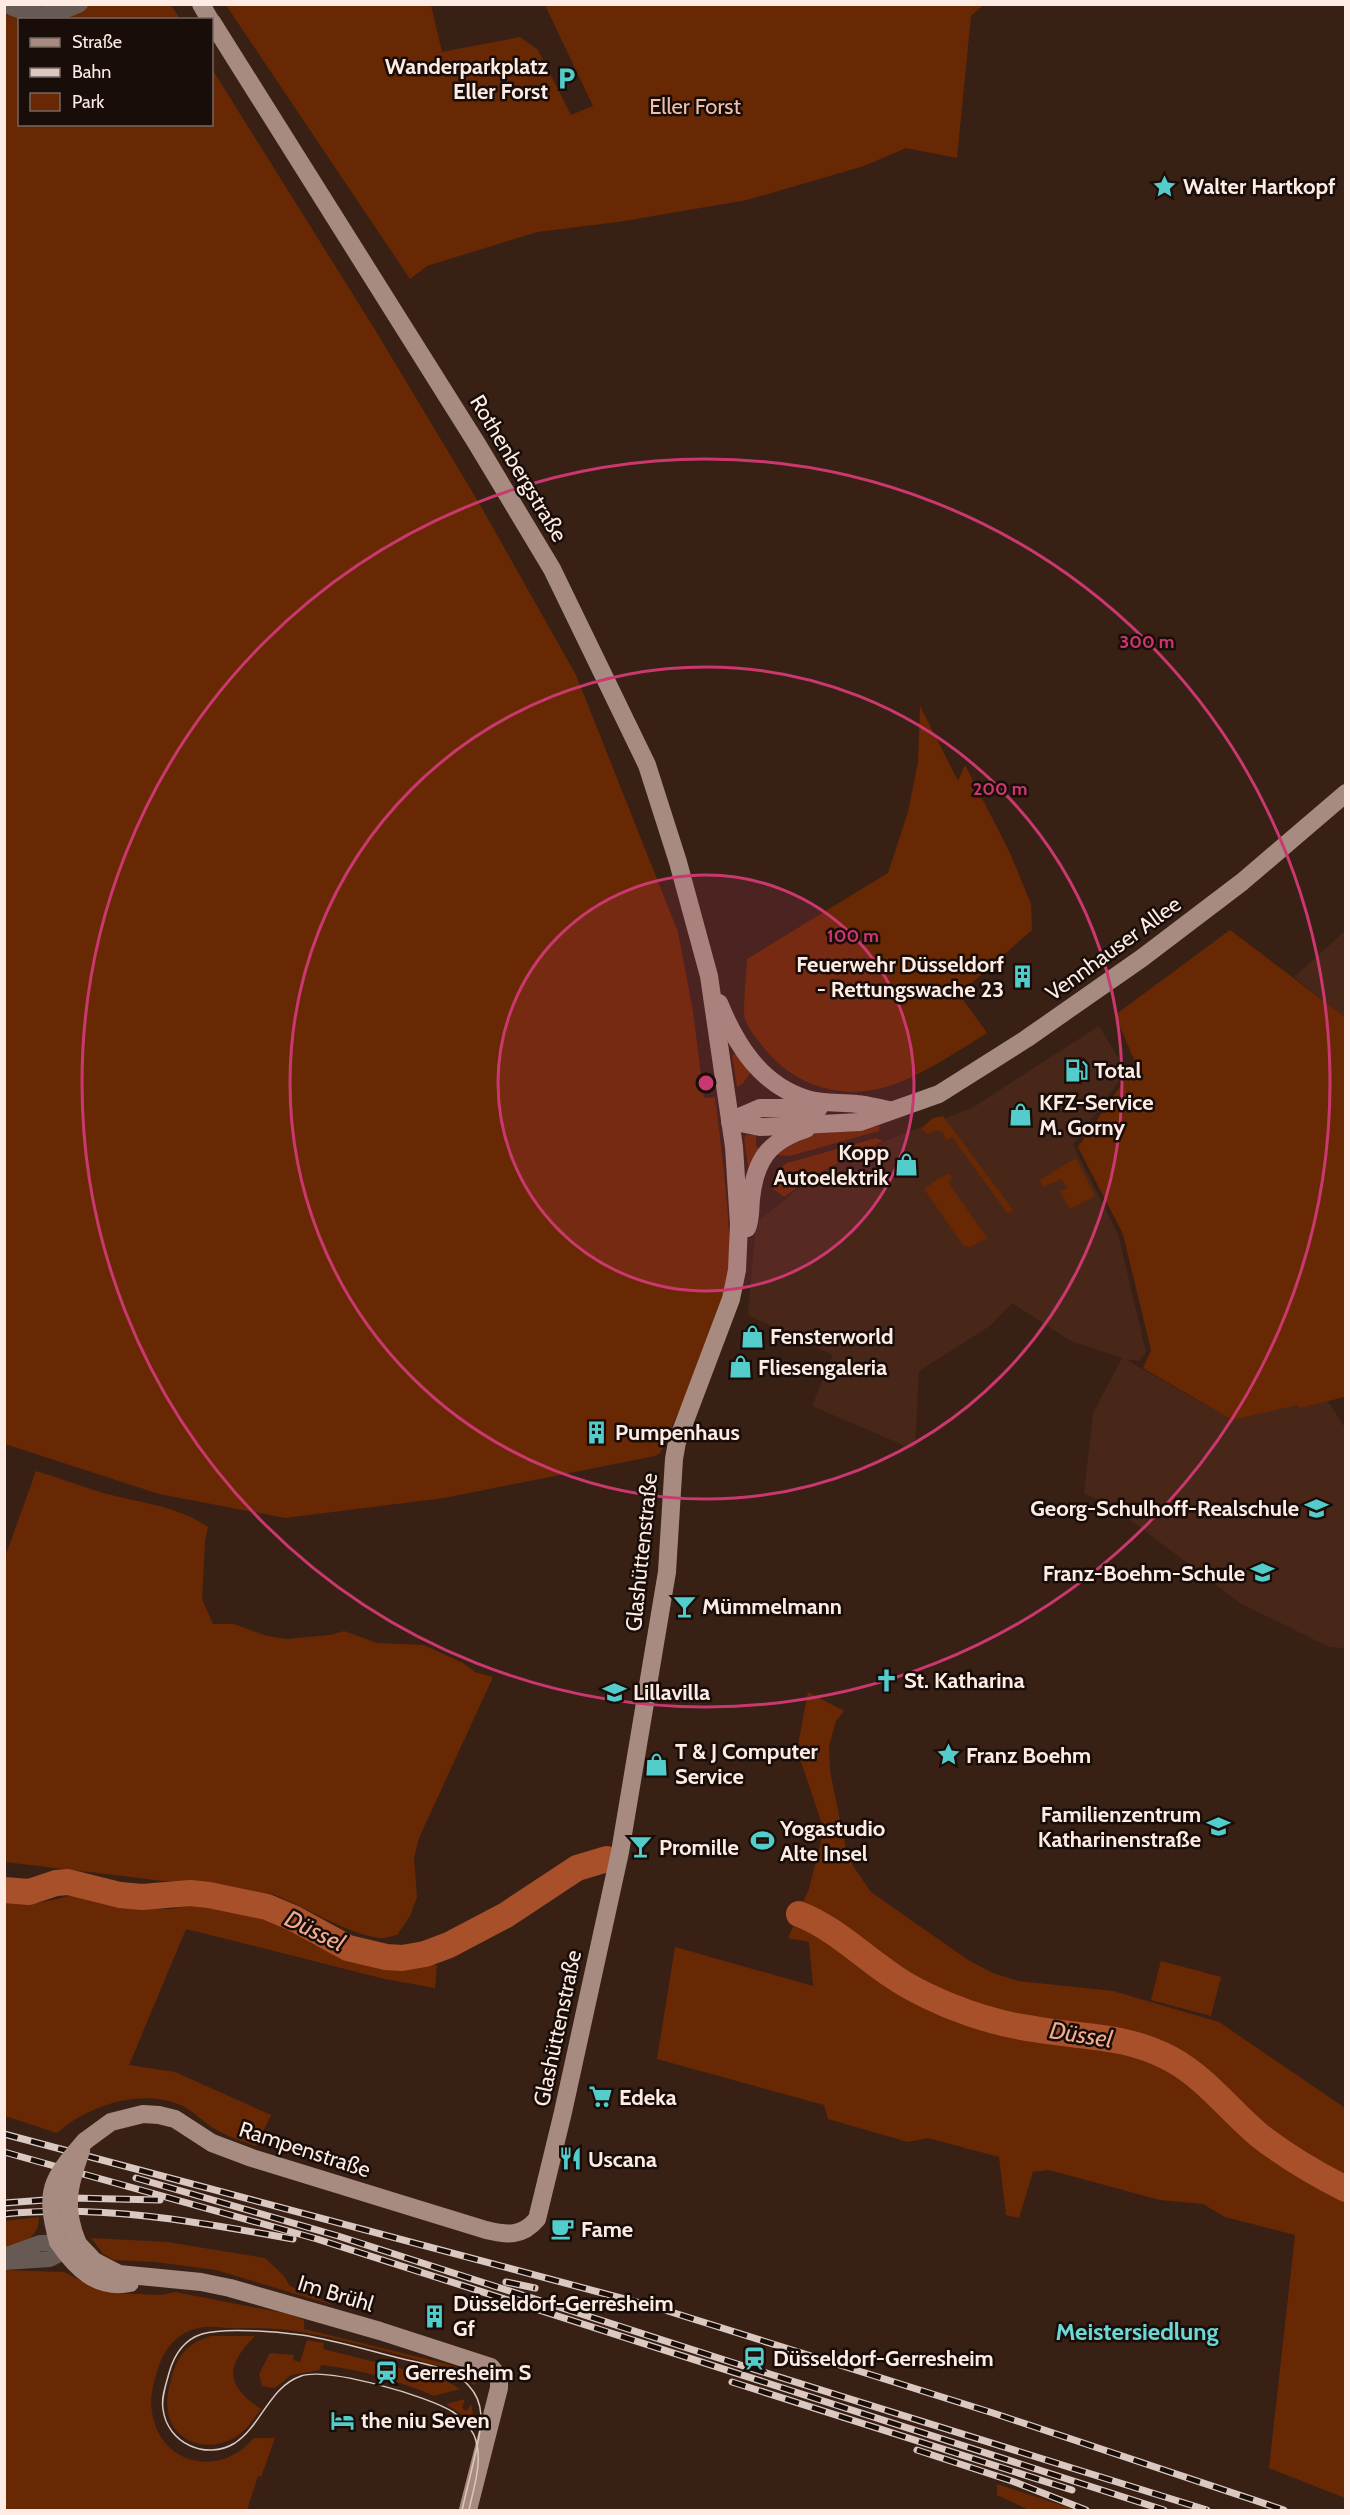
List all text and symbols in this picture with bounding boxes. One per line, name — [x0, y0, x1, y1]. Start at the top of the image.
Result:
legend — [18, 18, 213, 126]
text: Straße — [72, 31, 122, 53]
place label: Wanderparkplatz Eller Forst — [385, 53, 549, 105]
text: Bahn — [72, 61, 111, 83]
parking icon: Wanderparkplatz Eller Forst — [553, 66, 579, 92]
text: Park — [72, 91, 105, 113]
park label: Eller Forst — [649, 93, 741, 120]
place icon: Walter Hartkopf — [1152, 173, 1178, 199]
place label: Walter Hartkopf — [1183, 173, 1336, 200]
street label: Rothenbergstraße — [464, 390, 573, 547]
text: 300 m — [1120, 631, 1174, 653]
text: 200 m — [973, 778, 1027, 800]
street label: Vennhauser Allee — [1040, 890, 1186, 1006]
text: 100 m — [827, 925, 879, 947]
place label: Feuerwehr Düsseldorf - Rettungswache 23 — [796, 951, 1005, 1003]
building icon: Feuerwehr Düsseldorf - Rettungswache 23 — [1009, 964, 1035, 990]
fuel station icon: Total — [1063, 1057, 1089, 1083]
place label: Total — [1094, 1057, 1142, 1084]
centre of rings — [696, 1073, 716, 1093]
place label: KFZ-Service M. Gorny — [1039, 1089, 1154, 1141]
shop icon: KFZ-Service M. Gorny — [1008, 1102, 1034, 1128]
place label: Kopp Autoelektrik — [774, 1139, 889, 1191]
shop icon: Kopp Autoelektrik — [894, 1152, 920, 1178]
shop icon: Fensterworld — [739, 1323, 765, 1349]
place label: Fensterworld — [770, 1323, 894, 1350]
shop icon: Fliesengaleria — [727, 1354, 753, 1380]
place label: Fliesengaleria — [758, 1354, 887, 1381]
building icon: Pumpenhaus — [584, 1419, 610, 1445]
place label: Pumpenhaus — [615, 1419, 740, 1446]
street label: Glashüttenstraße — [620, 1472, 663, 1633]
place label: Georg-Schulhoff-Realschule — [1030, 1495, 1299, 1522]
school or university icon: Georg-Schulhoff-Realschule — [1304, 1495, 1330, 1521]
place label: Franz-Boehm-Schule — [1043, 1560, 1245, 1587]
school or university icon: Franz-Boehm-Schule — [1250, 1560, 1276, 1586]
bar icon: Mümmelmann — [671, 1593, 697, 1619]
place label: Mümmelmann — [702, 1593, 842, 1620]
church icon: St. Katharina — [873, 1667, 899, 1693]
place label: St. Katharina — [904, 1667, 1025, 1694]
school or university icon: Lillavilla — [602, 1679, 628, 1705]
place label: Lillavilla — [633, 1679, 710, 1706]
place label: T & J Computer Service — [675, 1738, 818, 1790]
place icon: Franz Boehm — [935, 1742, 961, 1768]
place label: Franz Boehm — [966, 1742, 1091, 1769]
shop icon: T & J Computer Service — [644, 1751, 670, 1777]
place label: Familienzentrum Katharinenstraße — [1038, 1801, 1201, 1853]
school or university icon: Familienzentrum Katharinenstraße — [1206, 1814, 1232, 1840]
place label: Yogastudio Alte Insel — [779, 1815, 885, 1867]
sports icon: Yogastudio Alte Insel — [749, 1828, 775, 1854]
bar icon: Promille — [628, 1834, 654, 1860]
place label: Promille — [659, 1834, 739, 1861]
water label: Düssel — [280, 1904, 350, 1958]
street label: Glashüttenstraße — [528, 1948, 587, 2109]
water label: Düssel — [1048, 2015, 1115, 2054]
supermarket icon: Edeka — [588, 2084, 614, 2110]
place label: Edeka — [619, 2084, 677, 2111]
street label: Rampenstraße — [236, 2116, 374, 2183]
restaurant icon: Uscana — [557, 2146, 583, 2172]
place label: Uscana — [588, 2146, 657, 2173]
cafe icon: Fame — [550, 2216, 576, 2242]
place label: Fame — [581, 2216, 633, 2243]
street label: Im Brühl — [294, 2269, 378, 2318]
place label: Düsseldorf-Gerresheim Gf — [453, 2290, 674, 2342]
building icon: Düsseldorf-Gerresheim Gf — [422, 2303, 448, 2329]
district label: Meistersiedlung — [1055, 2317, 1219, 2346]
station icon: Düsseldorf-Gerresheim — [742, 2345, 768, 2371]
place label: Düsseldorf-Gerresheim — [773, 2345, 994, 2372]
station icon: Gerresheim S — [374, 2359, 400, 2385]
place label: Gerresheim S — [405, 2359, 532, 2386]
hotel icon: the niu Seven — [330, 2407, 356, 2433]
place label: the niu Seven — [361, 2407, 490, 2434]

